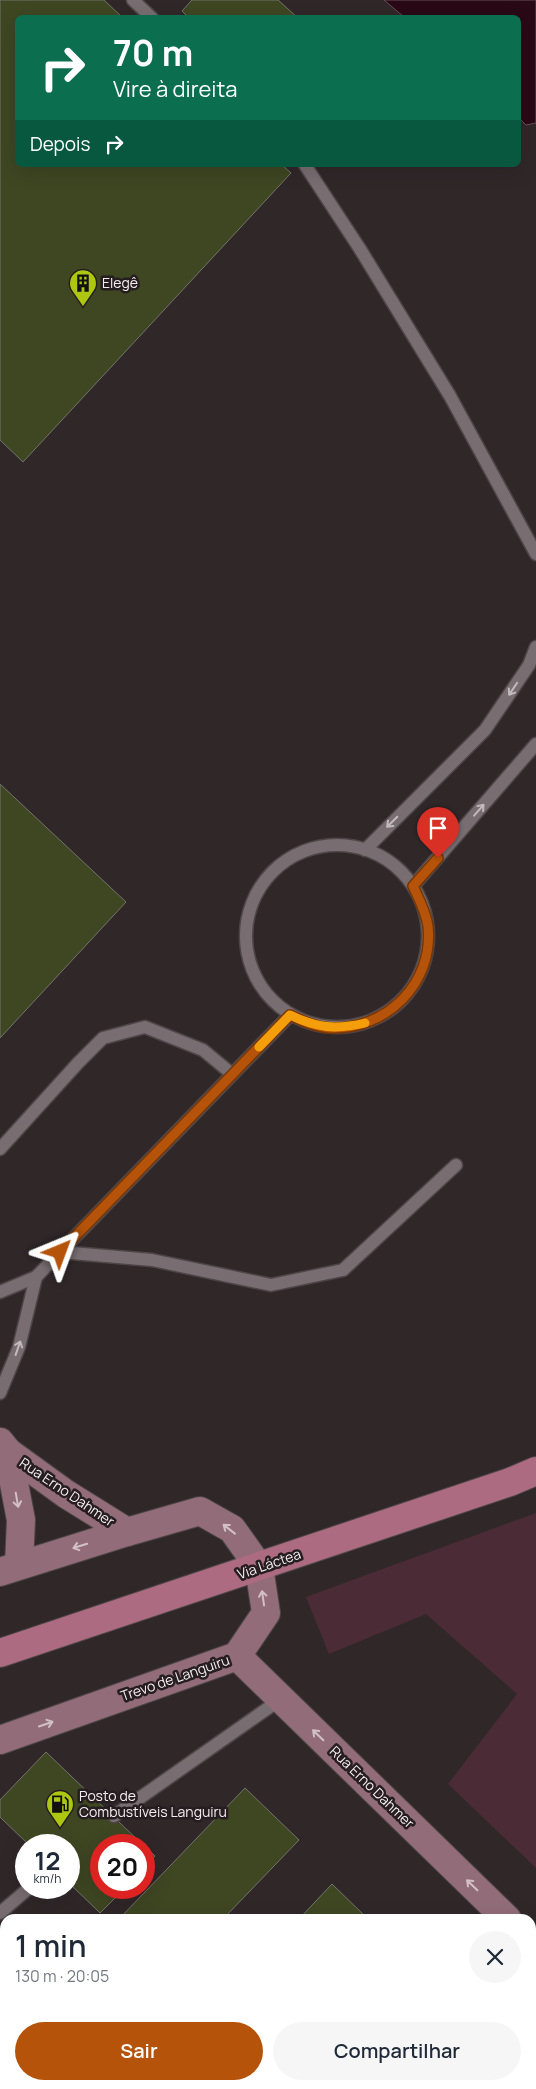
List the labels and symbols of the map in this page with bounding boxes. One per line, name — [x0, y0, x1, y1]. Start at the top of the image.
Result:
building icon: Elegê — [68, 268, 98, 307]
place label: Elegê — [102, 273, 138, 292]
one-way arrow — [508, 682, 518, 696]
one-way arrow — [474, 803, 485, 816]
pin — [417, 807, 459, 858]
one-way arrow — [387, 816, 399, 828]
position arrow — [33, 1225, 85, 1277]
one-way arrow — [14, 1341, 23, 1356]
street label: Rua Erno Dahmer — [16, 1453, 118, 1530]
one-way arrow — [13, 1492, 23, 1508]
one-way arrow — [223, 1524, 236, 1535]
one-way arrow — [73, 1542, 88, 1551]
street label: Via Láctea — [235, 1544, 303, 1583]
one-way arrow — [258, 1591, 268, 1607]
street label: Trevo de Languiru — [118, 1650, 232, 1705]
one-way arrow — [38, 1718, 54, 1728]
one-way arrow — [312, 1729, 324, 1741]
street label: Rua Erno Dahmer — [326, 1741, 419, 1832]
place label: Posto de Combustíveis Languiru — [79, 1786, 227, 1821]
fuel station icon: Posto de Combustíveis Languiru — [45, 1789, 75, 1828]
speed limit sign: 20 — [90, 1834, 155, 1899]
one-way arrow — [466, 1879, 479, 1891]

